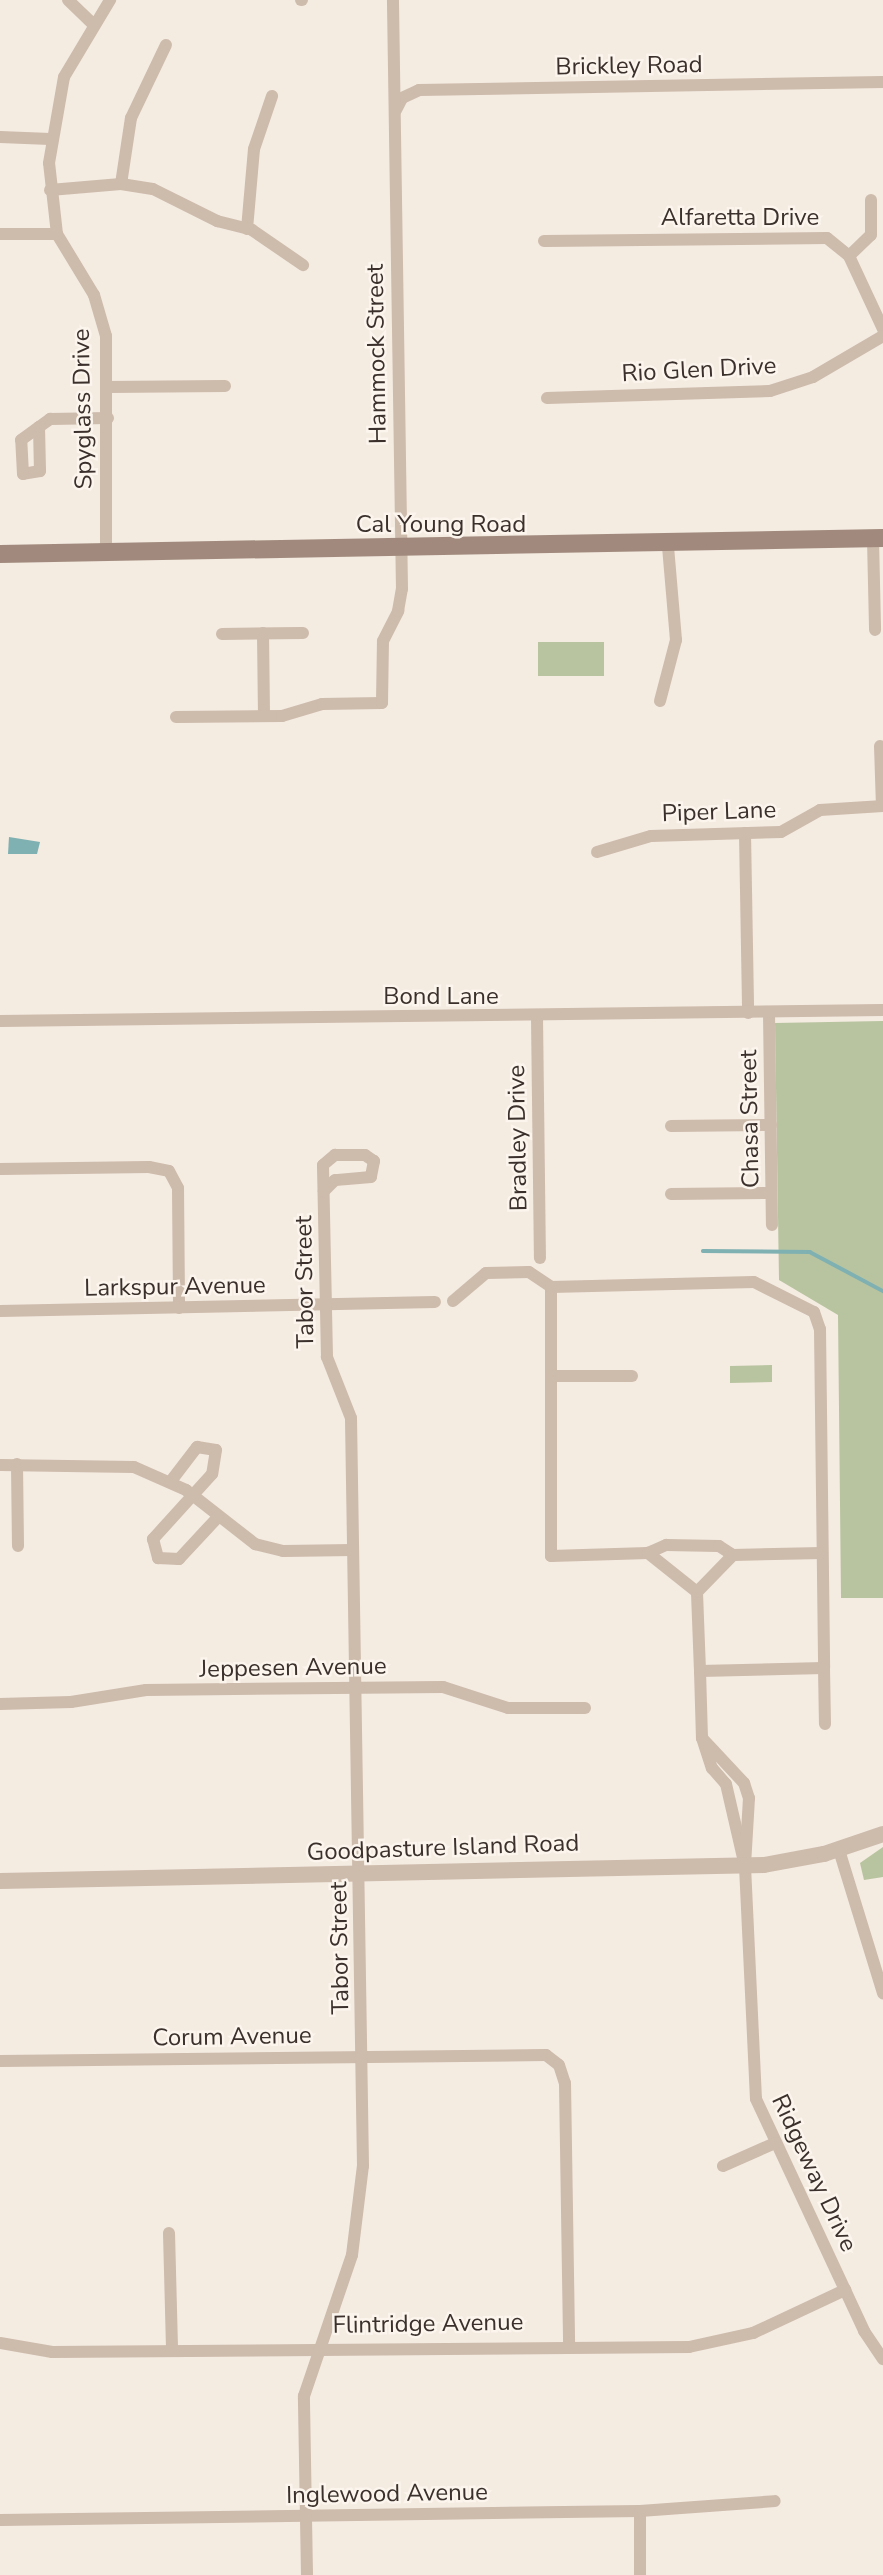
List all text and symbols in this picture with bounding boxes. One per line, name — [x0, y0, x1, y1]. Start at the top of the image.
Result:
street label: Brickley Road — [555, 50, 703, 82]
street label: Alfaretta Drive — [661, 204, 819, 232]
street label: Hammock Street — [361, 264, 393, 444]
street label: Spyglass Drive — [67, 328, 99, 490]
street label: Rio Glen Drive — [621, 352, 777, 388]
street label: Cal Young Road — [356, 511, 526, 539]
street label: Piper Lane — [661, 796, 777, 828]
street label: Bond Lane — [383, 983, 499, 1011]
street label: Chasa Street — [734, 1050, 766, 1188]
street label: Bradley Drive — [502, 1065, 534, 1211]
street label: Tabor Street — [289, 1215, 321, 1349]
street label: Larkspur Avenue — [84, 1271, 266, 1303]
street label: Jeppesen Avenue — [199, 1652, 387, 1684]
street label: Goodpasture Island Road — [306, 1829, 580, 1867]
street label: Tabor Street — [324, 1881, 356, 2015]
street label: Corum Avenue — [152, 2021, 312, 2053]
street label: Ridgeway Drive — [765, 2090, 863, 2256]
street label: Flintridge Avenue — [332, 2308, 524, 2340]
street label: Inglewood Avenue — [286, 2478, 488, 2510]

